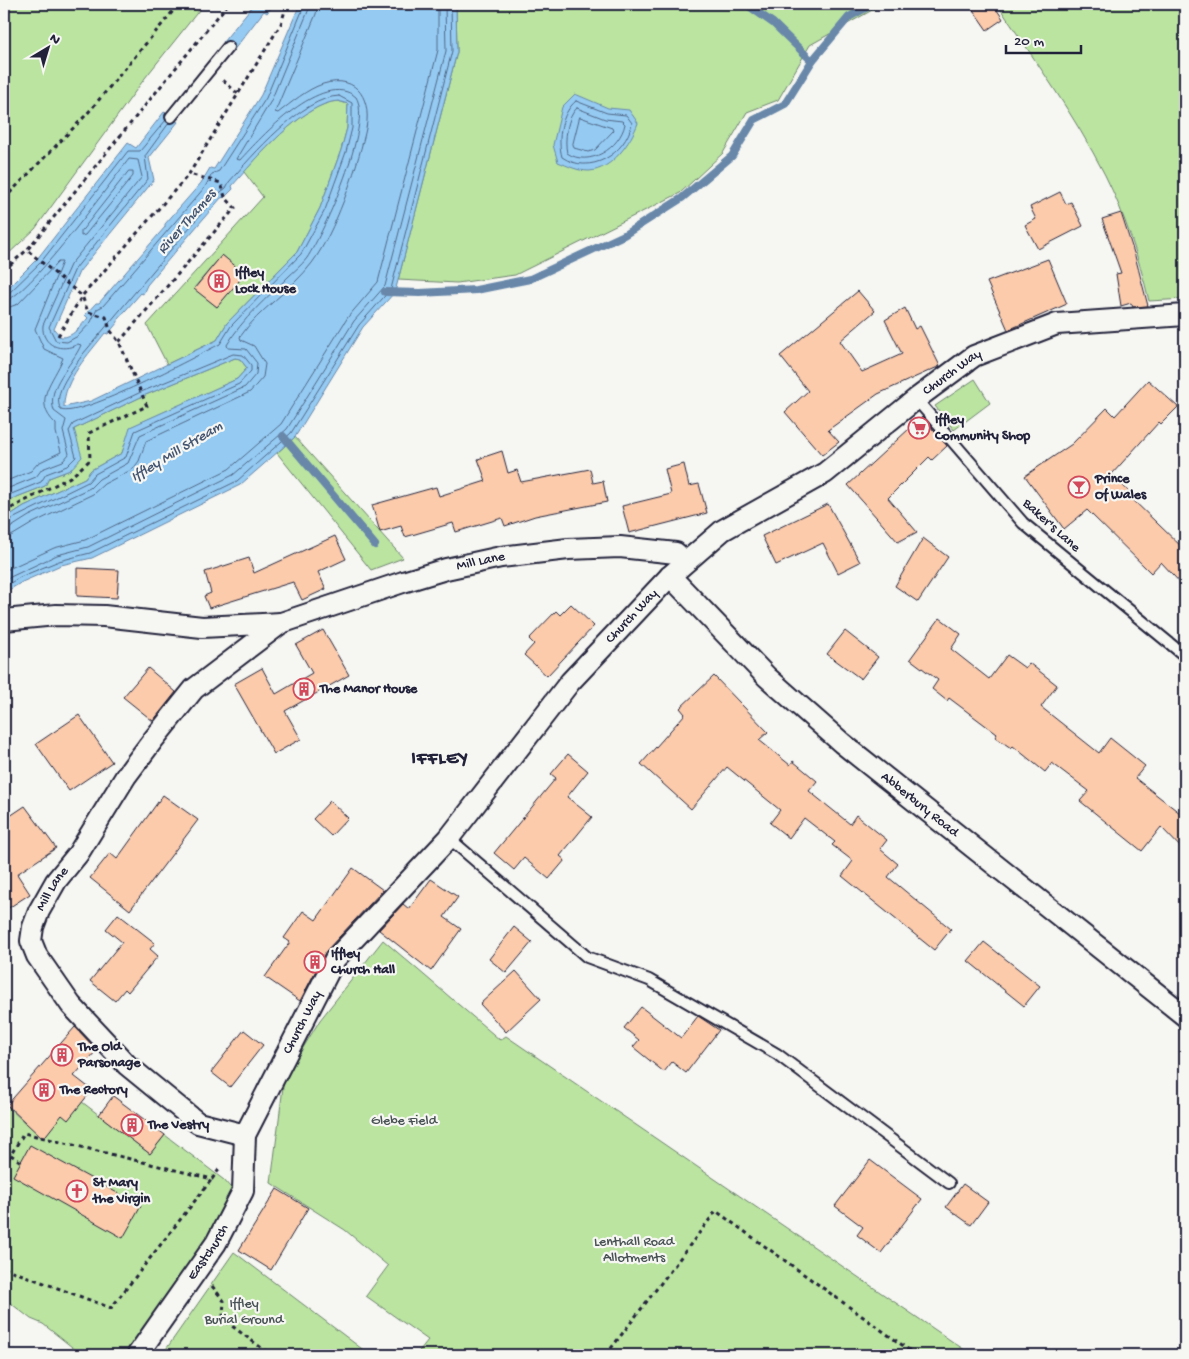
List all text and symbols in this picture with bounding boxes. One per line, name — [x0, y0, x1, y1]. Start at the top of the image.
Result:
north arrow — [22, 22, 72, 72]
scale bar — [1006, 22, 1082, 54]
text: N — [46, 30, 63, 49]
text: 20 m — [1014, 33, 1044, 51]
water label: River Thames — [154, 185, 221, 258]
place label: Iffley Lock House — [235, 265, 297, 298]
building icon: Iffley Lock House — [207, 269, 231, 293]
street label: Church Way — [919, 345, 984, 399]
place label: Iffley Community Shop — [934, 412, 1030, 445]
supermarket icon: Iffley Community Shop — [907, 416, 931, 440]
water label: Iffley Mill Stream — [128, 417, 226, 486]
place label: Prince Of Wales — [1094, 471, 1147, 504]
bar icon: Prince Of Wales — [1067, 475, 1091, 499]
street label: Baker's Lane — [1018, 495, 1084, 557]
street label: Mill Lane — [455, 548, 507, 575]
street label: Church Way — [602, 585, 662, 647]
building icon: The Manor House — [292, 677, 316, 701]
place label: The Manor House — [319, 681, 418, 698]
district label: IFFLEY — [411, 748, 469, 771]
street label: Abberbury Road — [877, 768, 963, 842]
street label: Mill Lane — [32, 863, 73, 914]
place label: Iffley Church Hall — [330, 946, 395, 979]
building icon: Iffley Church Hall — [303, 950, 327, 974]
street label: Church Way — [279, 988, 326, 1057]
place label: The Old Parsonage — [77, 1039, 141, 1072]
building icon: The Old Parsonage — [50, 1043, 74, 1067]
building icon: The Rectory — [32, 1078, 56, 1102]
place label: The Rectory — [59, 1082, 128, 1099]
building icon: The Vestry — [120, 1113, 144, 1137]
park label: Glebe Field — [371, 1113, 439, 1130]
place label: The Vestry — [147, 1117, 209, 1134]
place label: St Mary the Virgin — [91, 1175, 151, 1208]
church icon: St Mary the Virgin — [65, 1179, 89, 1203]
street label: Eastchurch — [184, 1221, 233, 1284]
park label: Lenthall Road Allotments — [594, 1234, 676, 1267]
park label: Iffley Burial Ground — [204, 1296, 285, 1329]

